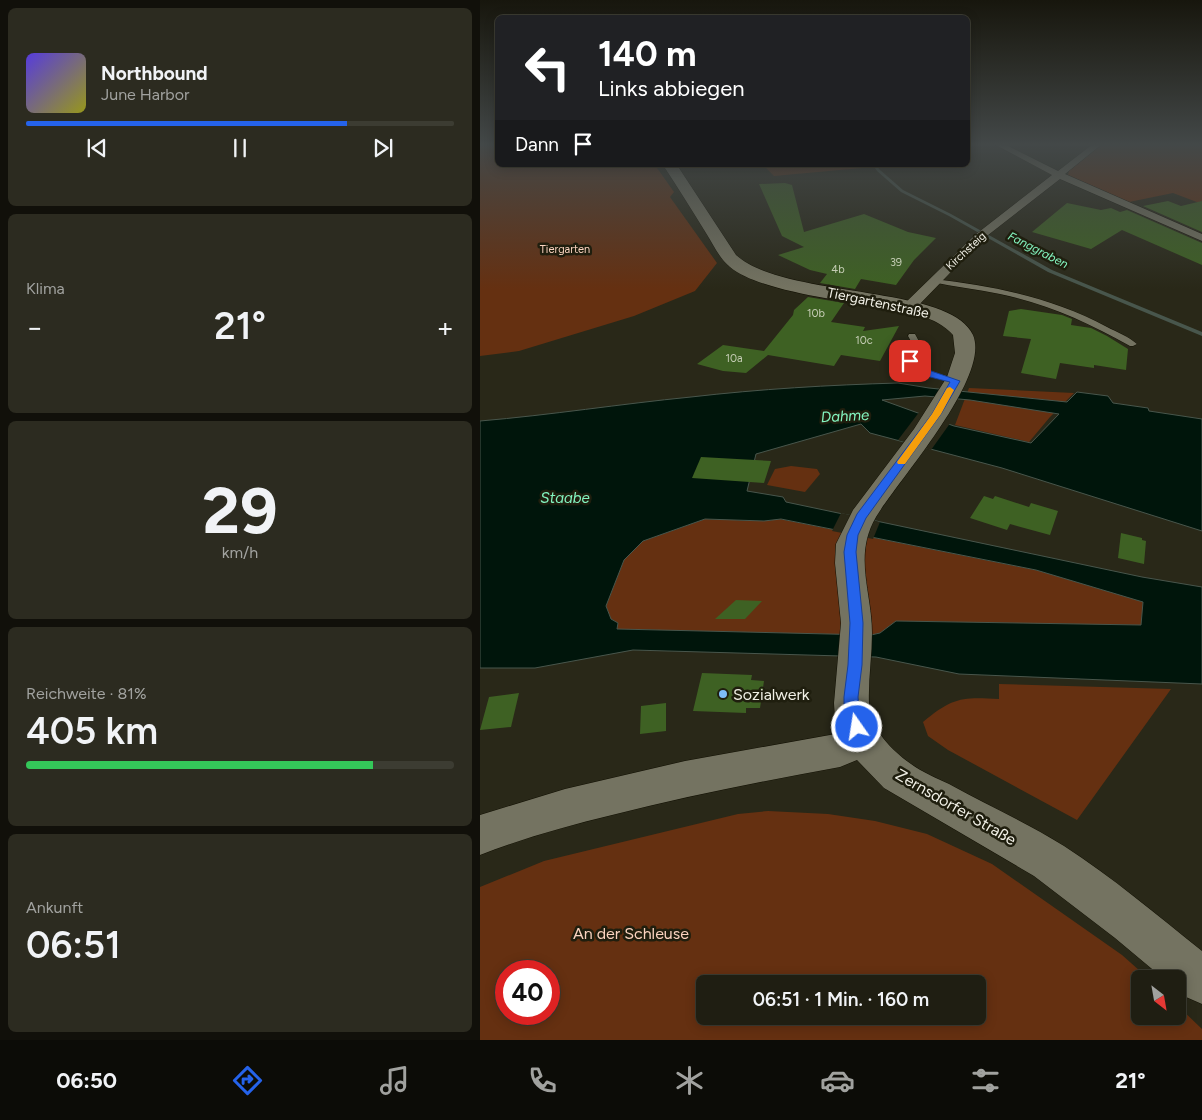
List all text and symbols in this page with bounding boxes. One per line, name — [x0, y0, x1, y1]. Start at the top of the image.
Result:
text: 140 m — [598, 33, 696, 75]
icon: left — [515, 35, 580, 100]
text: Northbound — [101, 62, 208, 85]
text: Links abbiegen — [598, 75, 745, 102]
text: June Harbor — [101, 85, 189, 104]
icon: arrive — [569, 130, 597, 158]
text: Dann — [515, 133, 559, 156]
icon: previous — [83, 134, 111, 162]
icon: pause — [226, 134, 254, 162]
icon: next — [369, 134, 397, 162]
street label: Kirchsteig — [944, 229, 988, 273]
water label: Fanggraben — [1006, 229, 1071, 271]
park label: Tiergarten — [540, 243, 590, 256]
house number: 39 — [890, 256, 902, 269]
house number: 4b — [831, 263, 845, 276]
text: Klima — [26, 279, 65, 298]
street label: Tiergartenstraße — [826, 284, 931, 322]
text: 21° — [214, 303, 266, 349]
house number: 10b — [807, 307, 825, 320]
text: − — [26, 310, 43, 344]
text: + — [437, 310, 454, 344]
house number: 10c — [855, 334, 873, 347]
pin — [889, 340, 931, 382]
icon: arrive — [896, 347, 924, 375]
house number: 10a — [725, 352, 743, 365]
water label: Dahme — [820, 406, 870, 426]
text: 29 — [202, 471, 278, 549]
water label: Staabe — [540, 489, 590, 507]
text: km/h — [222, 543, 258, 562]
text: Reichweite · 81% — [26, 684, 146, 703]
place label: Sozialwerk — [733, 685, 810, 704]
marker: Sozialwerk — [717, 688, 729, 700]
position arrow — [830, 700, 882, 752]
text: 405 km — [26, 708, 158, 754]
street label: Zernsdorfer Straße — [892, 765, 1020, 849]
text: Ankunft — [26, 898, 83, 917]
text: 06:51 — [26, 922, 121, 968]
park label: An der Schleuse — [573, 924, 689, 943]
speed limit sign: 40 — [495, 960, 560, 1025]
north arrow — [1131, 970, 1186, 1025]
map controls — [1131, 970, 1186, 1025]
text: 06:51 · 1 Min. · 160 m — [753, 988, 929, 1011]
icon: directions — [230, 1063, 265, 1098]
icon: music — [377, 1063, 412, 1098]
icon: phone — [525, 1063, 560, 1098]
icon: climate — [672, 1063, 707, 1098]
icon: car — [820, 1063, 855, 1098]
icon: filters — [968, 1063, 1003, 1098]
text: 06:50 — [56, 1067, 117, 1094]
text: 21° — [1115, 1067, 1146, 1094]

